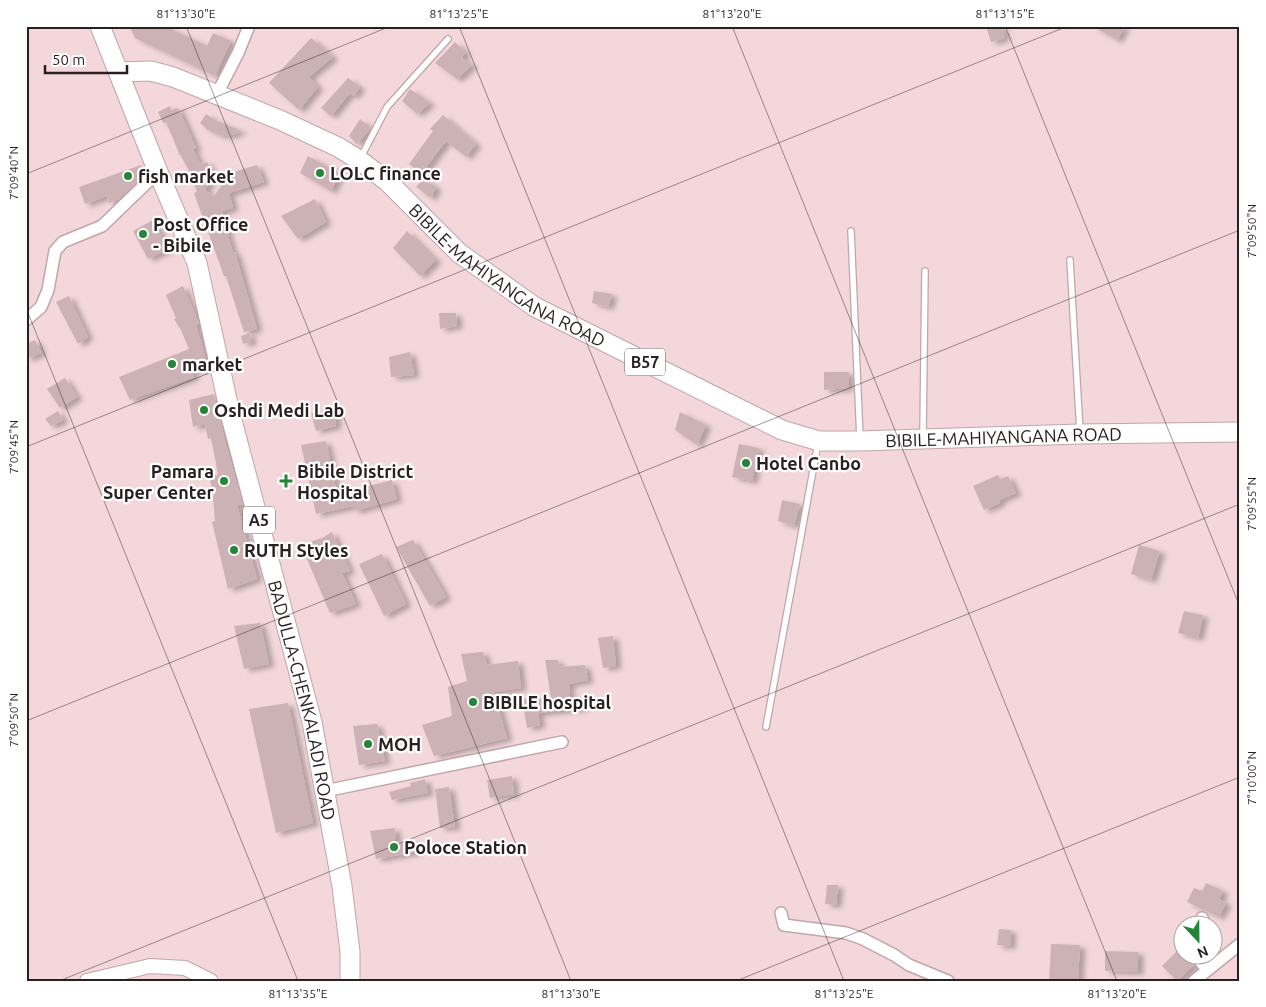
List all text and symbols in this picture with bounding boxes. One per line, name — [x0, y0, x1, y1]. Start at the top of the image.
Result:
text: 81°13'30"E — [157, 7, 216, 20]
text: 81°13'25"E — [430, 7, 489, 20]
text: 81°13'20"E — [703, 7, 762, 20]
text: 81°13'15"E — [976, 7, 1035, 20]
scale bar — [45, 42, 128, 74]
text: 50 m — [52, 51, 85, 68]
text: 7°09'40"N — [7, 146, 20, 200]
place label: LOLC finance — [330, 163, 441, 183]
place label: fish market — [138, 166, 234, 186]
marker: LOLC finance — [314, 167, 326, 179]
marker: fish market — [122, 170, 134, 182]
street label: BIBILE-MAHIYANGANA ROAD — [405, 199, 609, 350]
text: 7°09'50"N — [1245, 204, 1258, 258]
place label: Post Office - Bibile — [153, 214, 248, 255]
marker: Post Office - Bibile — [137, 228, 149, 240]
road number: B57 — [625, 348, 665, 376]
place label: market — [182, 354, 243, 374]
marker: market — [166, 358, 178, 370]
place label: Oshdi Medi Lab — [214, 400, 344, 420]
marker: Oshdi Medi Lab — [198, 404, 210, 416]
text: 7°09'45"N — [7, 420, 20, 474]
street label: BIBILE-MAHIYANGANA ROAD — [885, 423, 1122, 450]
place label: Hotel Canbo — [756, 453, 861, 473]
marker: Hotel Canbo — [740, 457, 752, 469]
place label: Pamara Super Center — [103, 461, 215, 502]
place label: Bibile District Hospital — [297, 461, 413, 502]
marker: Bibile District Hospital — [279, 474, 293, 488]
marker: Pamara Super Center — [218, 475, 230, 487]
text: 7°09'55"N — [1245, 477, 1258, 531]
road number: A5 — [243, 506, 275, 534]
place label: RUTH Styles — [244, 540, 348, 560]
marker: RUTH Styles — [228, 544, 240, 556]
street label: BADULLA-CHENKALADI ROAD — [265, 578, 340, 822]
place label: BIBILE hospital — [483, 692, 611, 712]
text: 7°09'50"N — [7, 693, 20, 747]
marker: BIBILE hospital — [467, 696, 479, 708]
place label: MOH — [378, 734, 421, 754]
marker: MOH — [362, 738, 374, 750]
text: 7°10'00"N — [1245, 751, 1258, 805]
place label: Poloce Station — [404, 837, 527, 857]
marker: Poloce Station — [388, 841, 400, 853]
north arrow — [1174, 914, 1224, 964]
text: N — [1195, 943, 1211, 961]
text: 81°13'35"E — [269, 987, 328, 1000]
text: 81°13'30"E — [542, 987, 601, 1000]
text: 81°13'25"E — [815, 987, 874, 1000]
text: 81°13'20"E — [1088, 987, 1147, 1000]

